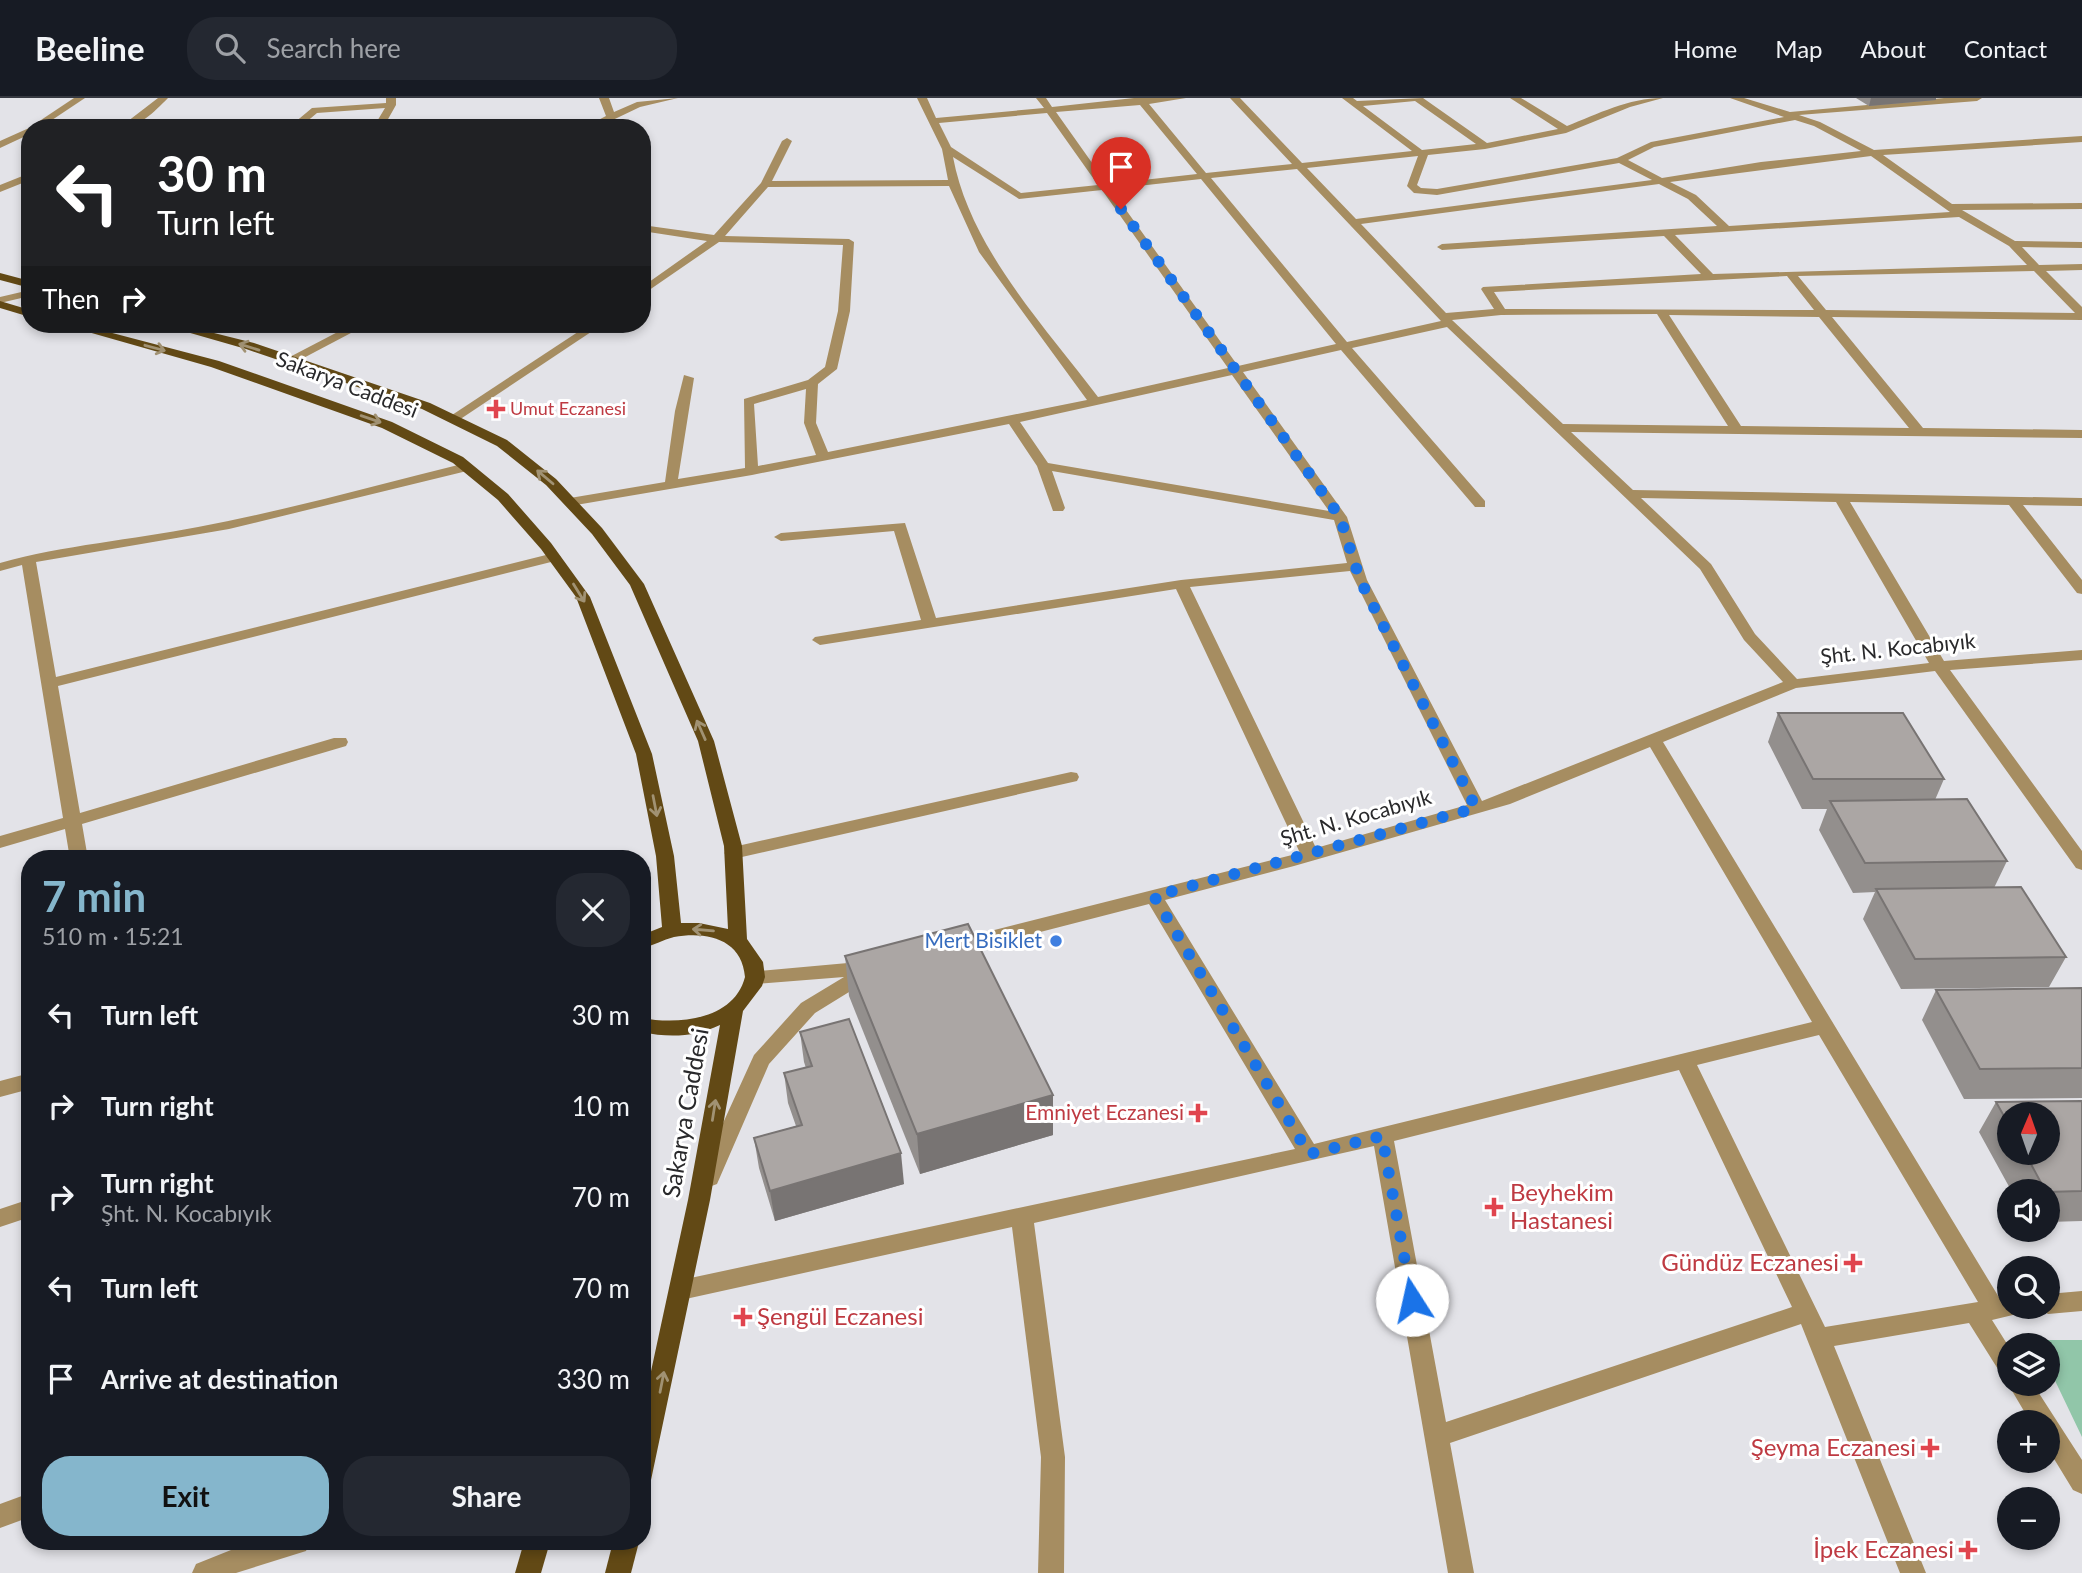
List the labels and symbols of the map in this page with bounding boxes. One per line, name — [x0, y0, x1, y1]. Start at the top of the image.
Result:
pin — [1091, 137, 1151, 209]
one-way arrow — [239, 339, 261, 352]
one-way arrow — [143, 342, 166, 355]
street label: Sakarya Caddesi — [273, 345, 422, 422]
place label: Umut Eczanesi — [510, 397, 626, 419]
marker: Umut Eczanesi — [488, 401, 504, 417]
one-way arrow — [360, 414, 382, 426]
one-way arrow — [536, 469, 554, 485]
one-way arrow — [572, 582, 586, 602]
street label: Şht. N. Kocabıyık — [1819, 627, 1977, 668]
one-way arrow — [694, 720, 707, 741]
street label: Şht. N. Kocabıyık — [1277, 783, 1434, 850]
one-way arrow — [648, 794, 662, 817]
one-way arrow — [692, 923, 715, 936]
place label: Mert Bisiklet — [924, 927, 1042, 952]
marker: Mert Bisiklet — [1048, 933, 1064, 949]
street label: Sakarya Caddesi — [655, 1026, 714, 1200]
one-way arrow — [708, 1099, 721, 1122]
place label: Emniyet Eczanesi — [1025, 1099, 1184, 1124]
north arrow — [1997, 1102, 2060, 1166]
marker: Emniyet Eczanesi — [1190, 1105, 1206, 1121]
place label: Beyhekim Hastanesi — [1510, 1177, 1614, 1234]
marker: Beyhekim Hastanesi — [1484, 1197, 1504, 1217]
place label: Gündüz Eczanesi — [1661, 1247, 1839, 1276]
marker: Gündüz Eczanesi — [1845, 1255, 1861, 1271]
position arrow — [1375, 1263, 1449, 1337]
place label: Şengül Eczanesi — [757, 1301, 923, 1330]
marker: Şengül Eczanesi — [735, 1309, 751, 1325]
one-way arrow — [656, 1371, 670, 1394]
place label: Şeyma Eczanesi — [1751, 1432, 1916, 1461]
marker: Şeyma Eczanesi — [1922, 1440, 1938, 1456]
place label: İpek Eczanesi — [1813, 1534, 1954, 1563]
marker: İpek Eczanesi — [1960, 1542, 1976, 1558]

